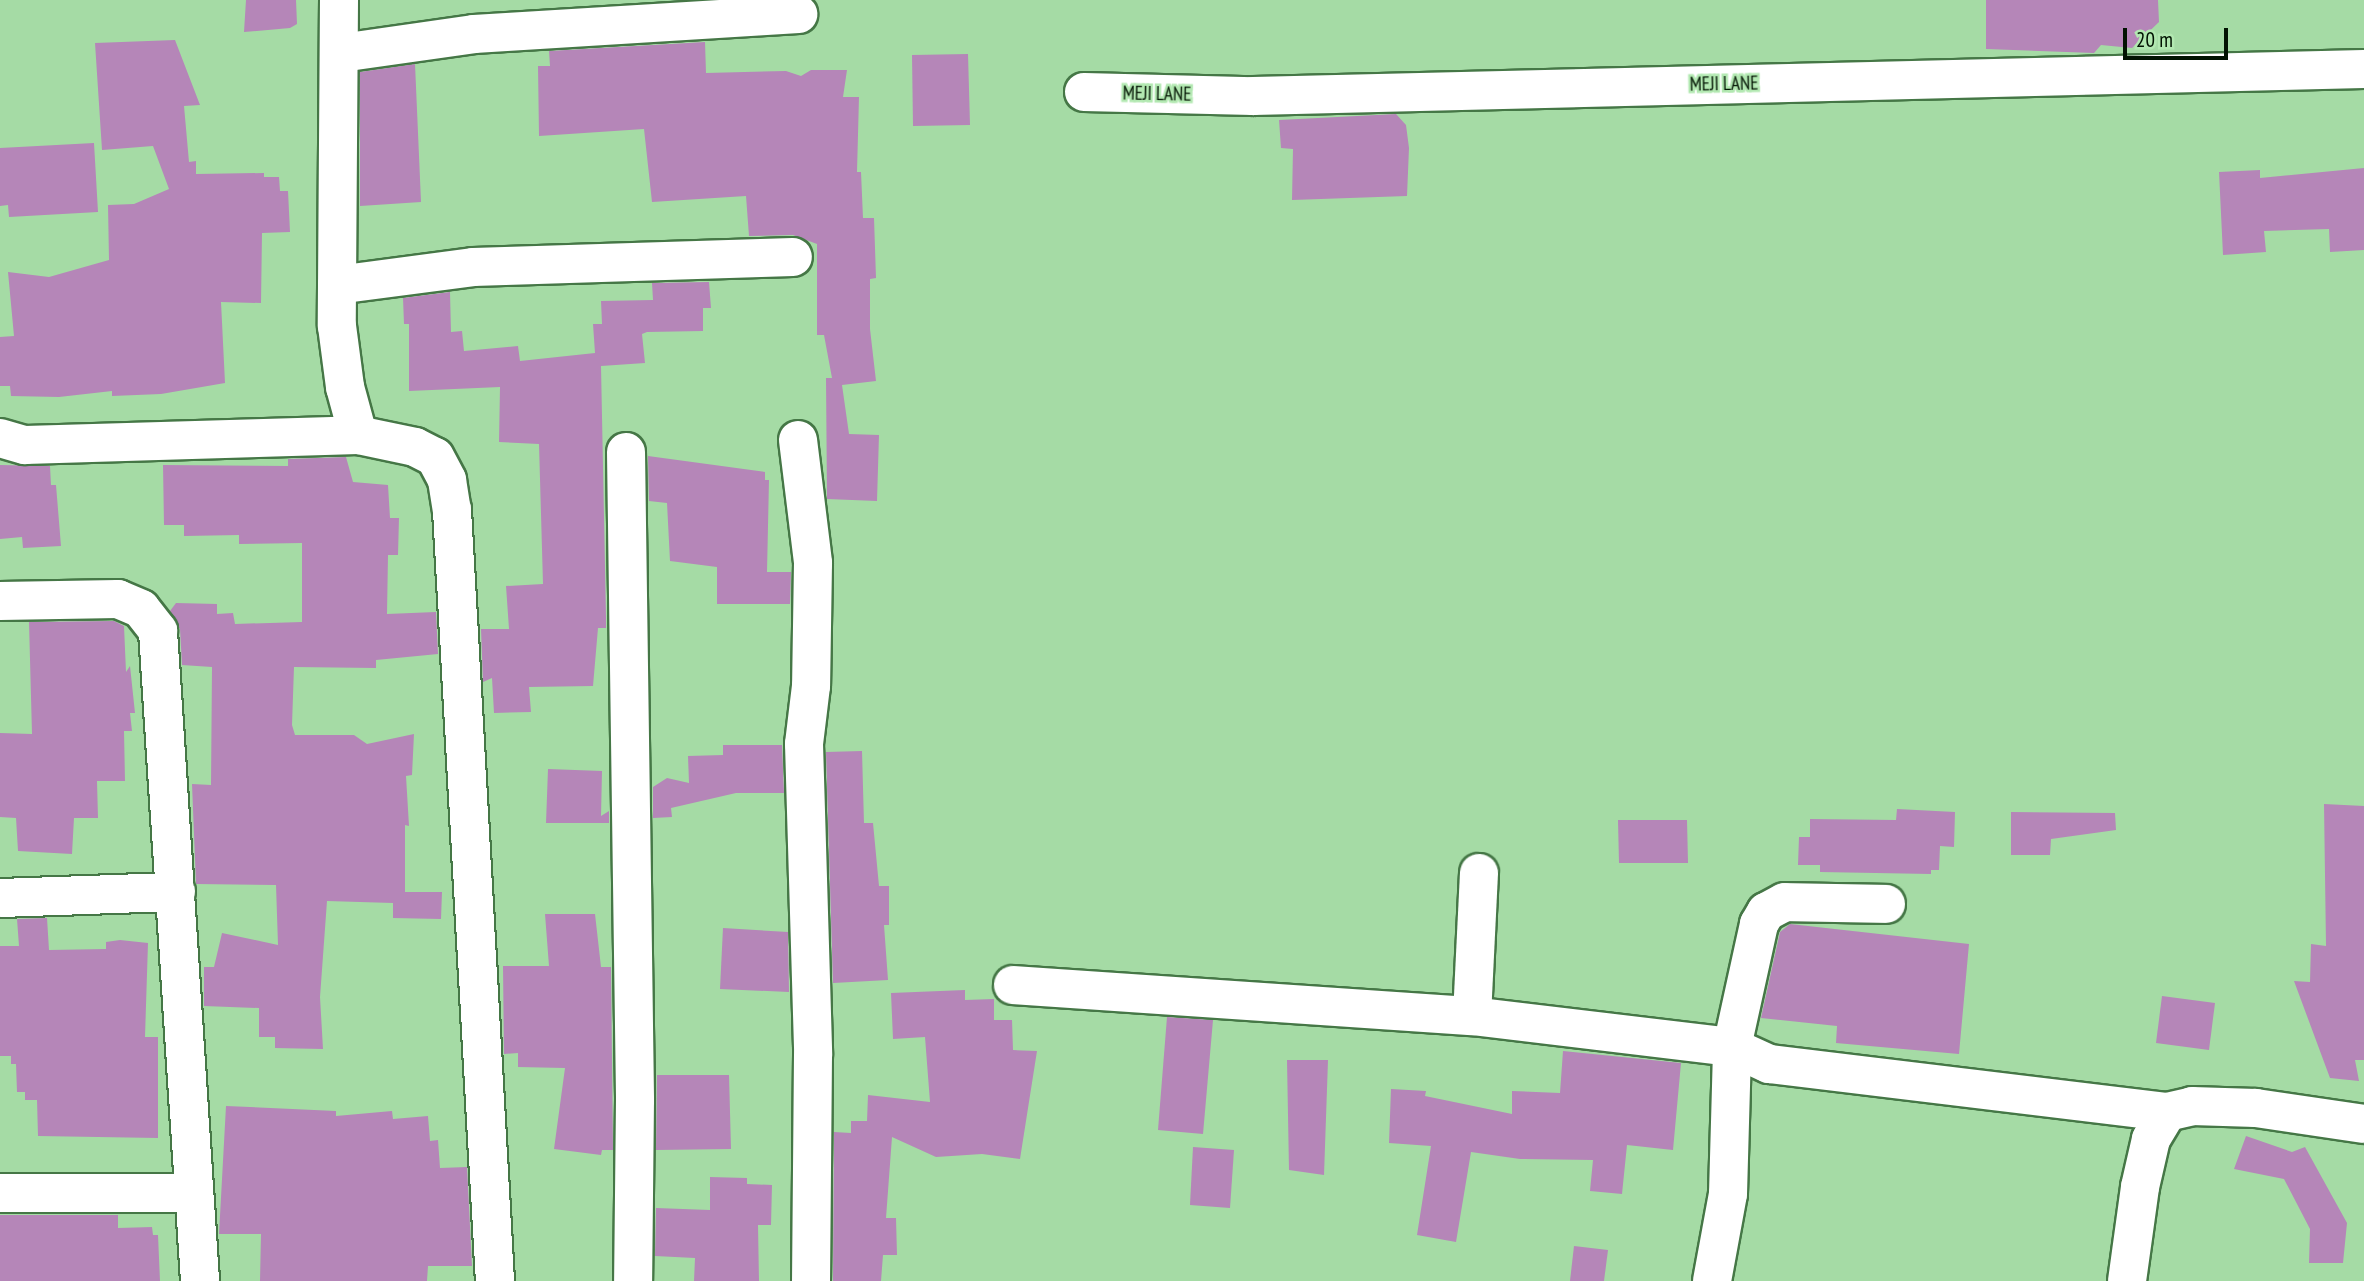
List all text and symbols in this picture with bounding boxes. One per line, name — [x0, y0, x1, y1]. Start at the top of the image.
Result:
scale bar — [2126, 14, 2231, 58]
text: 20 m — [2136, 26, 2173, 53]
street label: MEJI LANE — [1689, 72, 1759, 96]
street label: MEJI LANE — [1122, 82, 1192, 106]

